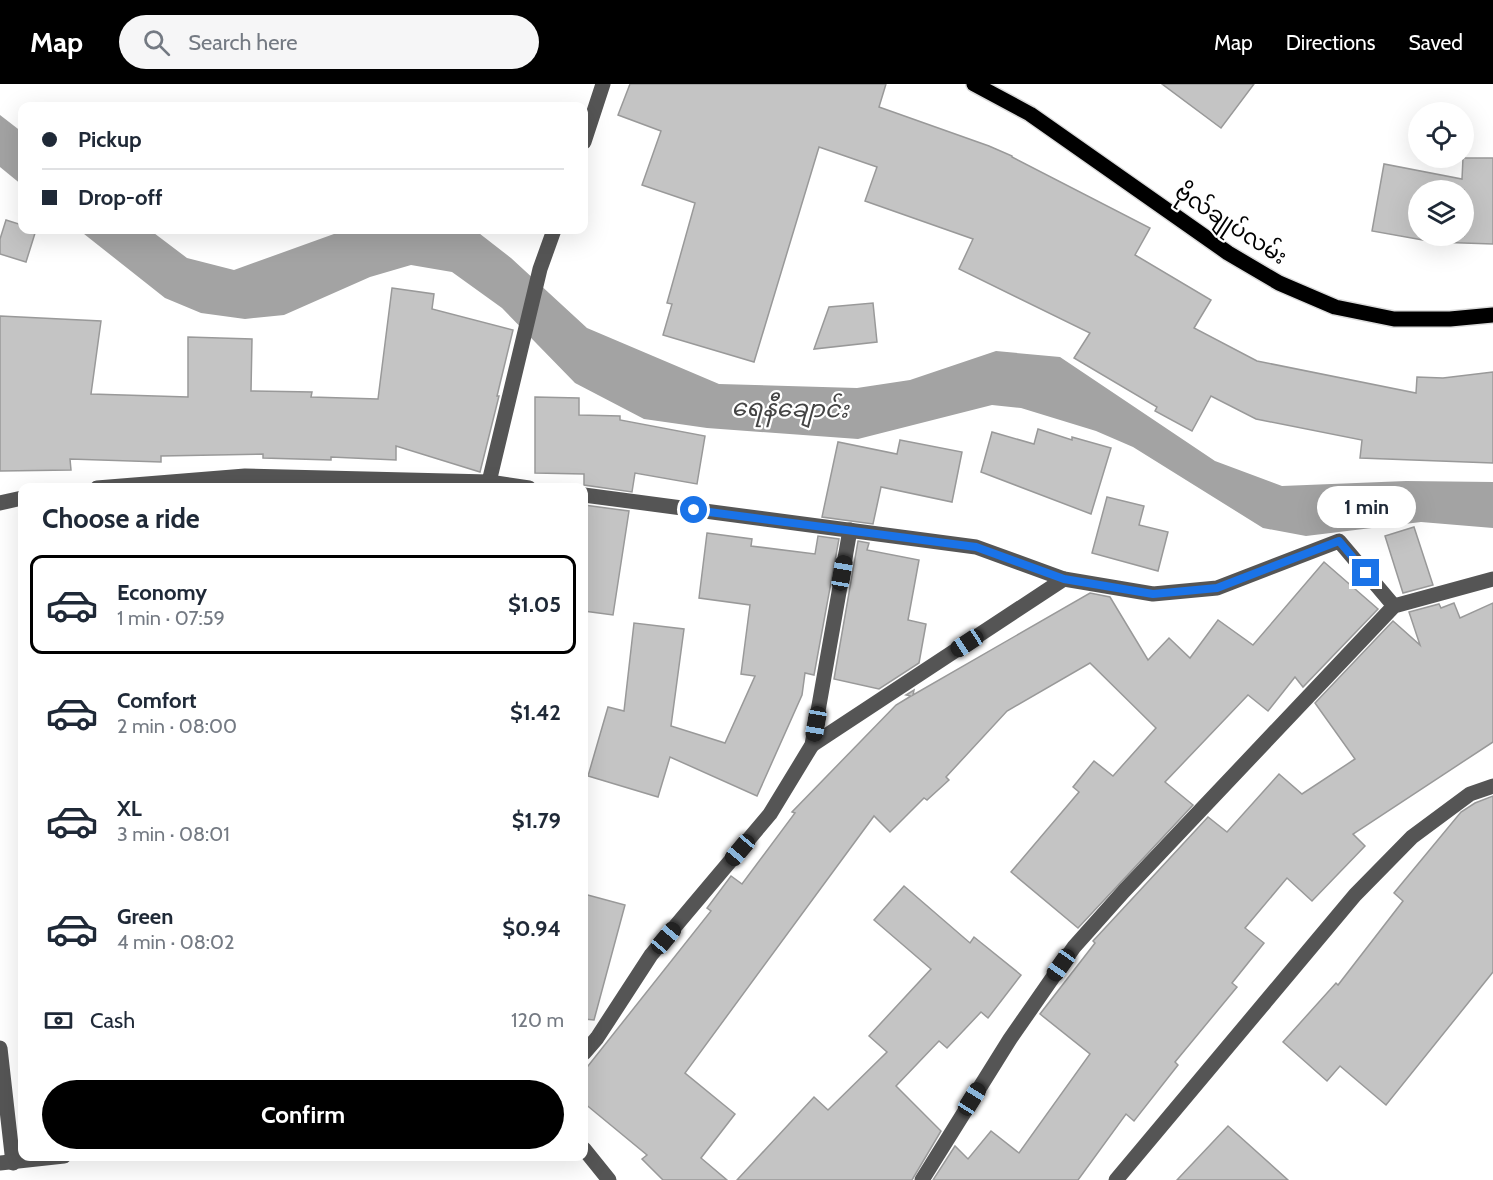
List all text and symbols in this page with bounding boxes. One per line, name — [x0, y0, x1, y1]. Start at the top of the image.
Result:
search box — [119, 15, 539, 69]
text: Map — [30, 25, 83, 59]
icon: search — [140, 26, 173, 59]
text: Search here — [188, 29, 297, 56]
text: Map — [1214, 30, 1253, 55]
text: Directions — [1286, 30, 1375, 55]
text: Saved — [1408, 30, 1463, 55]
map controls — [1408, 102, 1474, 246]
button: locate — [1408, 102, 1474, 168]
text: Pickup — [78, 126, 142, 153]
street label: ဗိုလ်‌ချုပ်‌လမ်း — [1167, 176, 1293, 274]
button: layers — [1408, 180, 1474, 246]
text: Drop-off — [78, 184, 162, 211]
water label: ရေနီချောင်း — [731, 390, 851, 430]
callout: 1 min — [1316, 486, 1416, 528]
text: 1 min — [1344, 495, 1389, 519]
route start — [680, 496, 707, 523]
text: Choose a ride — [42, 502, 200, 535]
car — [830, 554, 854, 592]
route end — [1352, 559, 1379, 586]
icon: car — [45, 578, 99, 632]
text: Economy — [117, 579, 207, 606]
text: $1.05 — [508, 591, 561, 618]
text: 1 min · 07:59 — [117, 606, 225, 630]
car — [947, 626, 987, 660]
icon: car — [45, 686, 99, 740]
text: Comfort — [117, 687, 196, 714]
text: $1.42 — [510, 699, 561, 726]
car — [804, 705, 828, 743]
text: 2 min · 08:00 — [117, 714, 237, 738]
icon: car — [45, 794, 99, 848]
text: XL — [117, 795, 142, 822]
text: $1.79 — [512, 807, 561, 834]
text: 3 min · 08:01 — [117, 822, 230, 846]
car — [722, 830, 758, 870]
icon: car — [45, 902, 99, 956]
text: Green — [117, 903, 173, 930]
text: $0.94 — [502, 915, 561, 942]
car — [648, 918, 684, 958]
text: 4 min · 08:02 — [117, 930, 234, 954]
car — [1043, 945, 1079, 985]
icon: cash — [42, 1004, 75, 1037]
text: Cash — [90, 1007, 135, 1034]
text: 120 m — [511, 1008, 564, 1032]
car — [955, 1079, 989, 1119]
button: Confirm — [42, 1080, 564, 1149]

